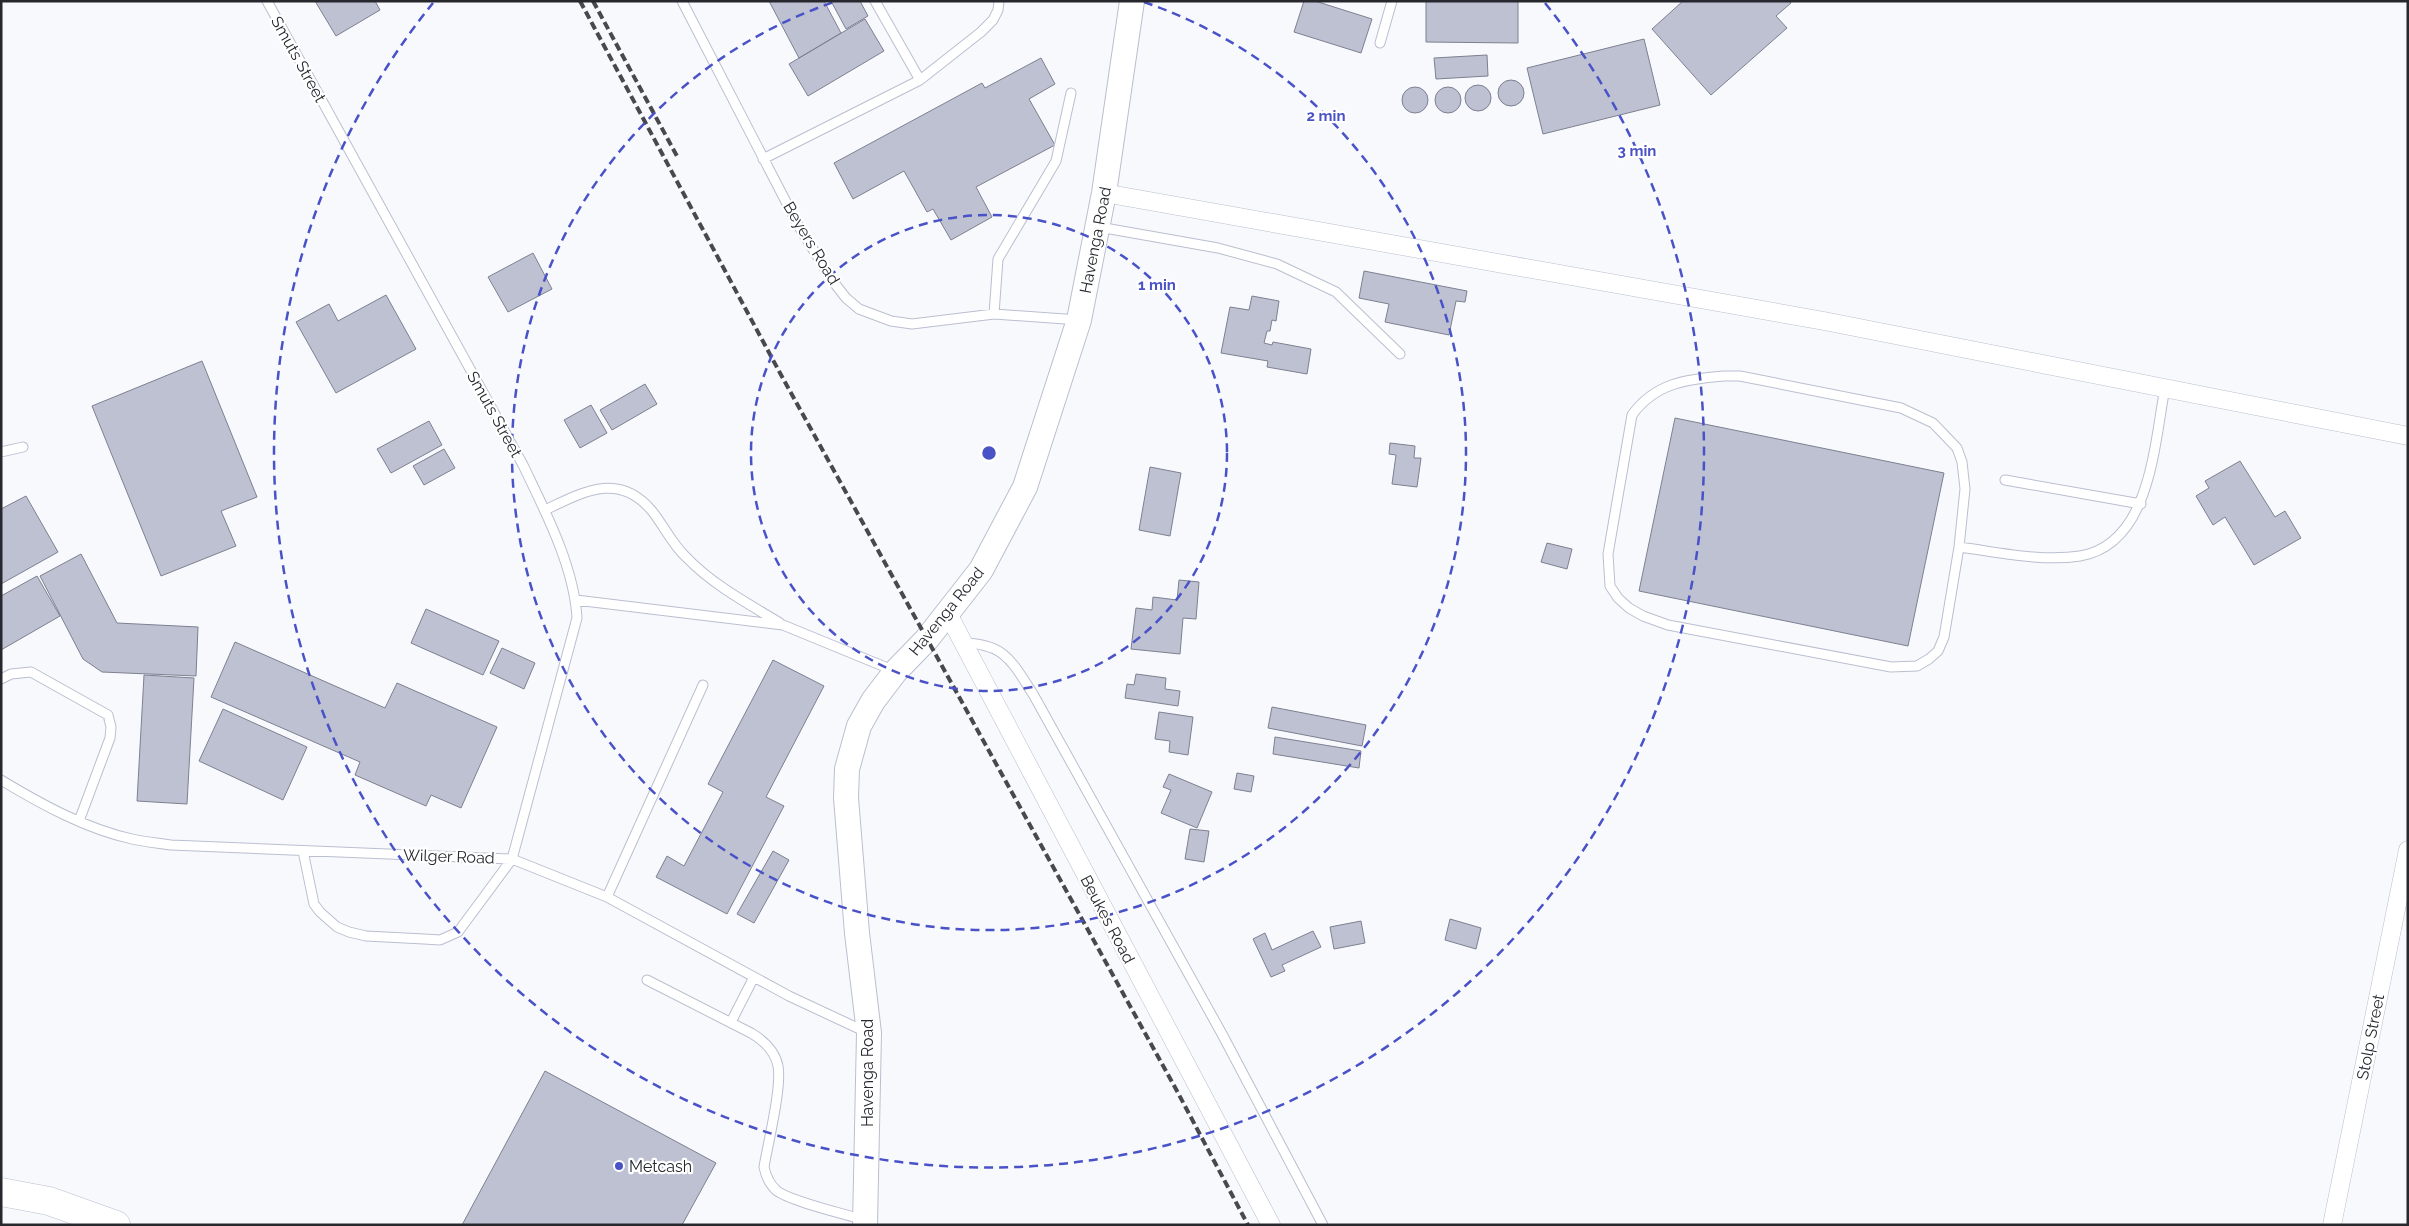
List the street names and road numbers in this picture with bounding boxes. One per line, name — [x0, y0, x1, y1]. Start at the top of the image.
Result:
street label: Smuts Street — [267, 13, 330, 106]
street label: Havenga Road — [1076, 185, 1115, 295]
street label: Beyers Road — [779, 198, 844, 288]
street label: Smuts Street — [463, 368, 526, 461]
street label: Havenga Road — [905, 563, 988, 659]
street label: Wilger Road — [403, 845, 495, 868]
street label: Beukes Road — [1076, 872, 1139, 967]
street label: Stolp Street — [2353, 992, 2388, 1082]
street label: Havenga Road — [858, 1019, 877, 1127]

